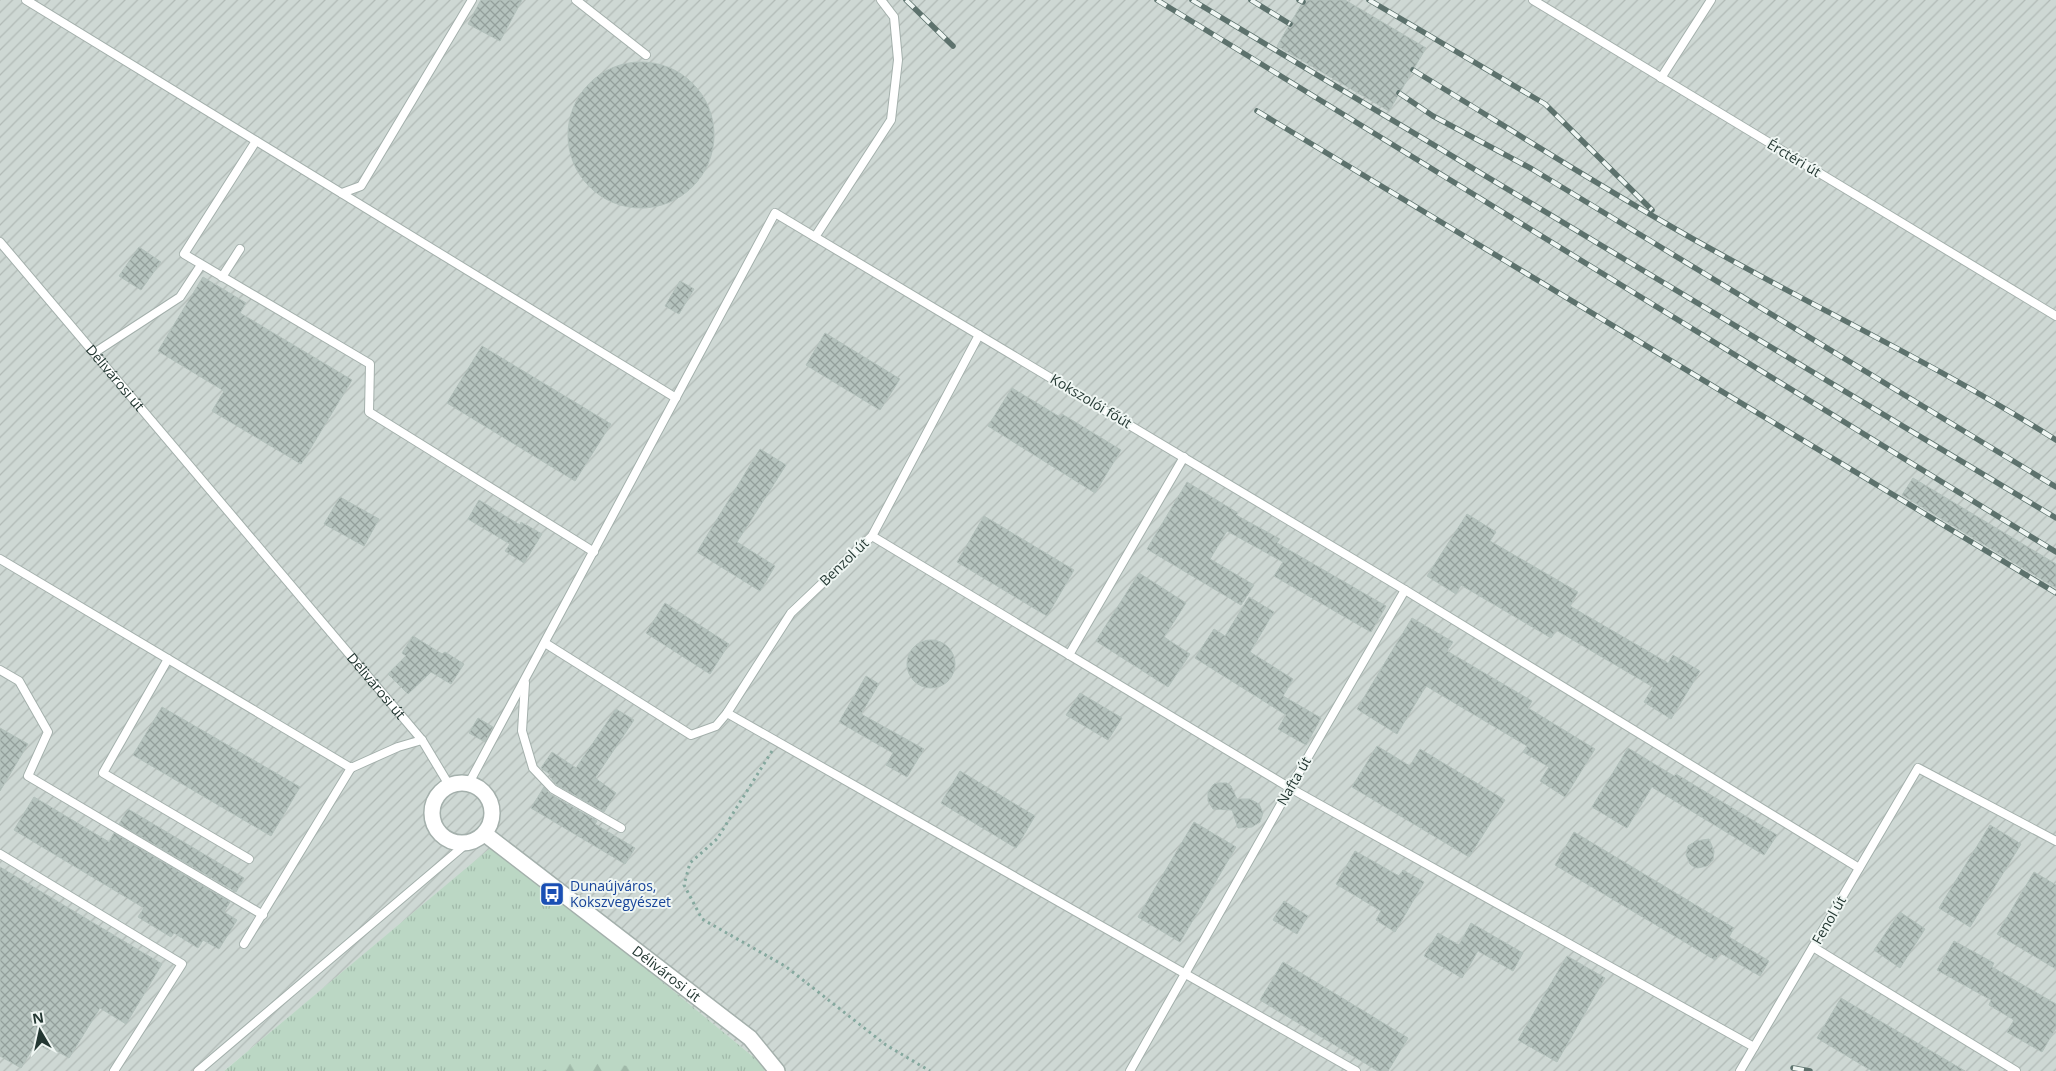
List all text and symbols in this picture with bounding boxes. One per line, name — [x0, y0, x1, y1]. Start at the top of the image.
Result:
street label: Érctéri út — [1764, 134, 1825, 181]
street label: Délivárosi út — [82, 340, 149, 415]
street label: Kokszolói főút — [1047, 369, 1136, 432]
street label: Benzol út — [815, 534, 872, 590]
street label: Délivárosi út — [343, 648, 410, 723]
street label: Nafta út — [1272, 753, 1315, 808]
place label: Dunaújváros, Kokszvegyészet — [570, 876, 671, 911]
bus stop icon: Dunaújváros, Kokszvegyészet — [539, 881, 565, 907]
street label: Fenol út — [1807, 892, 1850, 947]
street label: Délivárosi út — [629, 941, 705, 1006]
north arrow — [15, 1006, 65, 1056]
text: N — [31, 1007, 45, 1028]

